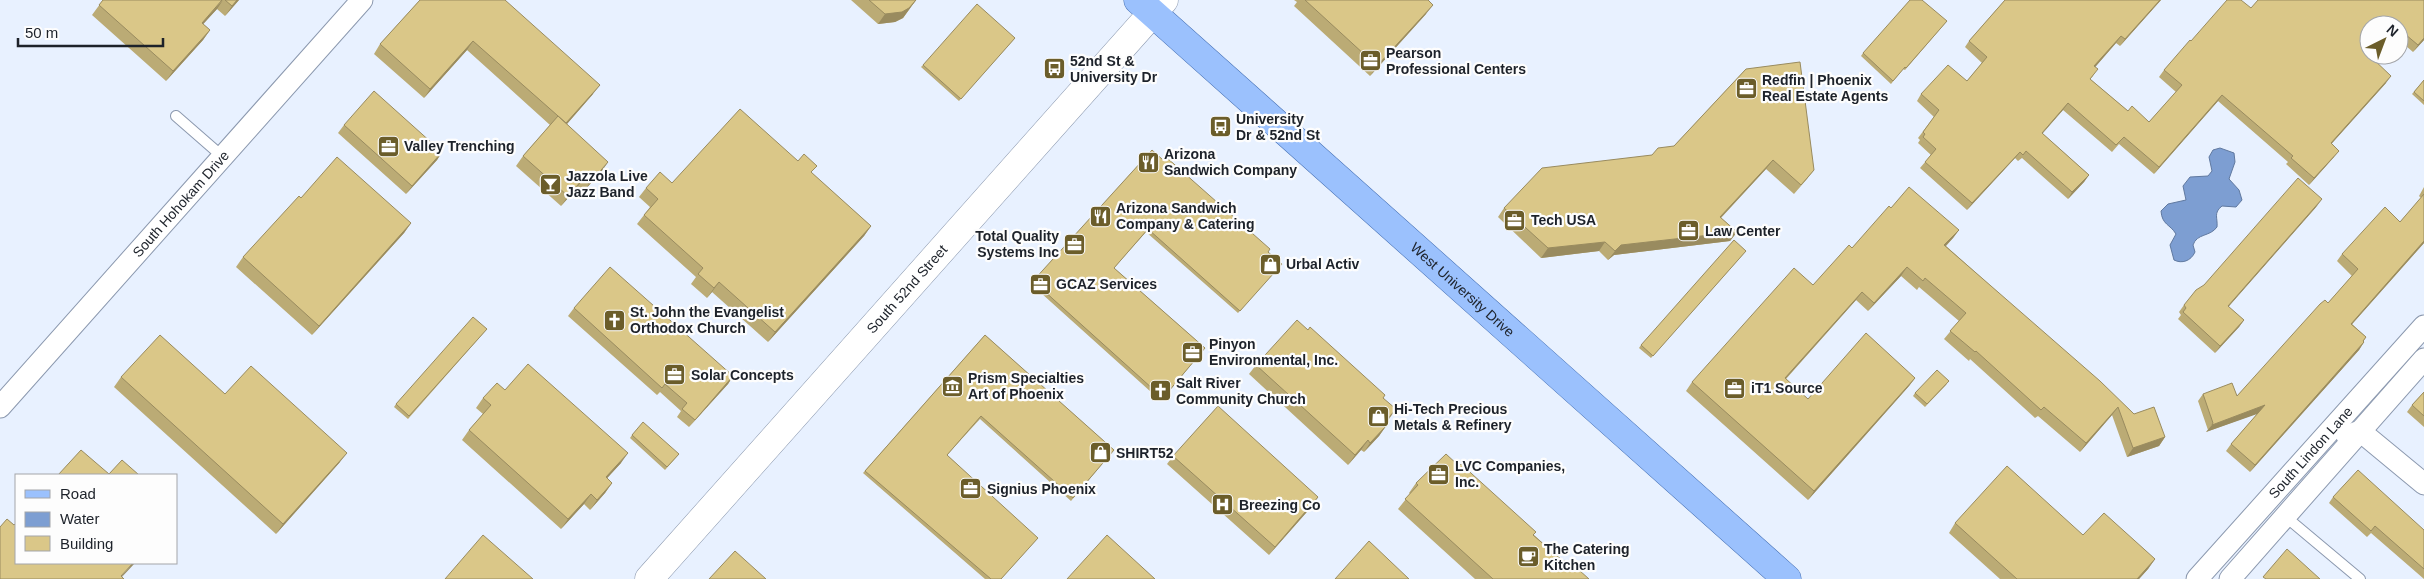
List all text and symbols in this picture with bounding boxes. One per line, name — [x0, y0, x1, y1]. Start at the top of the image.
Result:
scale bar — [18, 15, 162, 47]
north arrow — [2359, 15, 2409, 65]
text: N — [2384, 21, 2402, 40]
text: 50 m — [25, 24, 58, 41]
place label: Pearson Professional Centers — [1386, 45, 1526, 77]
office icon: Pearson Professional Centers — [1358, 49, 1382, 73]
place label: 52nd St & University Dr — [1070, 53, 1158, 85]
bus stop icon: 52nd St & University Dr — [1042, 57, 1066, 81]
place label: Redfin | Phoenix Real Estate Agents — [1762, 72, 1889, 104]
office icon: Redfin | Phoenix Real Estate Agents — [1734, 76, 1758, 100]
place label: University Dr & 52nd St — [1236, 111, 1320, 143]
bus stop icon: University Dr & 52nd St — [1208, 115, 1232, 139]
office icon: Valley Trenching — [376, 134, 400, 158]
place label: Valley Trenching — [404, 138, 515, 154]
place label: Arizona Sandwich Company — [1164, 146, 1297, 178]
street label: South Hohokam Drive — [129, 147, 232, 260]
restaurant icon: Arizona Sandwich Company — [1136, 150, 1160, 174]
place label: Jazzola Live Jazz Band — [566, 168, 648, 200]
bar icon: Jazzola Live Jazz Band — [538, 172, 562, 196]
place label: Arizona Sandwich Company & Catering — [1116, 200, 1254, 232]
restaurant icon: Arizona Sandwich Company & Catering — [1088, 204, 1112, 228]
office icon: Tech USA — [1503, 208, 1527, 232]
place label: Tech USA — [1531, 212, 1596, 228]
office icon: Law Center — [1677, 219, 1701, 243]
place label: Law Center — [1705, 223, 1781, 239]
place label: Total Quality Systems Inc — [975, 228, 1059, 260]
office icon: Total Quality Systems Inc — [1063, 232, 1087, 256]
street label: West University Drive — [1407, 239, 1518, 340]
street label: South 52nd Street — [863, 241, 950, 337]
shop icon: Urbal Activ — [1258, 252, 1282, 276]
place label: Urbal Activ — [1286, 256, 1360, 272]
office icon: GCAZ Services — [1028, 272, 1052, 296]
place label: GCAZ Services — [1056, 276, 1157, 292]
place label: St. John the Evangelist Orthodox Church — [630, 304, 784, 336]
church icon: St. John the Evangelist Orthodox Church — [602, 308, 626, 332]
place label: Pinyon Environmental, Inc. — [1209, 336, 1338, 368]
office icon: Pinyon Environmental, Inc. — [1181, 340, 1205, 364]
office icon: Solar Concepts — [663, 363, 687, 387]
place label: Solar Concepts — [691, 367, 794, 383]
place label: Prism Specialties Art of Phoenix — [968, 370, 1084, 402]
museum icon: Prism Specialties Art of Phoenix — [940, 374, 964, 398]
place label: Salt River Community Church — [1176, 375, 1306, 407]
office icon: iT1 Source — [1723, 376, 1747, 400]
church icon: Salt River Community Church — [1148, 379, 1172, 403]
place label: iT1 Source — [1751, 380, 1823, 396]
place label: Hi-Tech Precious Metals & Refinery — [1394, 401, 1512, 433]
street label: South Lindon Lane — [2265, 403, 2356, 502]
shop icon: Hi-Tech Precious Metals & Refinery — [1366, 405, 1390, 429]
shop icon: SHIRT52 — [1088, 441, 1112, 465]
place label: SHIRT52 — [1116, 445, 1174, 461]
place label: LVC Companies, Inc. — [1455, 458, 1565, 490]
office icon: LVC Companies, Inc. — [1427, 462, 1451, 486]
legend — [15, 474, 178, 564]
office icon: Signius Phoenix — [959, 477, 983, 501]
place label: Signius Phoenix — [987, 481, 1096, 497]
text: Road — [60, 485, 96, 502]
hospital icon: Breezing Co — [1211, 493, 1235, 517]
place label: Breezing Co — [1239, 497, 1321, 513]
text: Water — [60, 510, 99, 527]
text: Building — [60, 535, 113, 552]
place label: The Catering Kitchen — [1544, 541, 1630, 573]
cafe icon: The Catering Kitchen — [1516, 545, 1540, 569]

